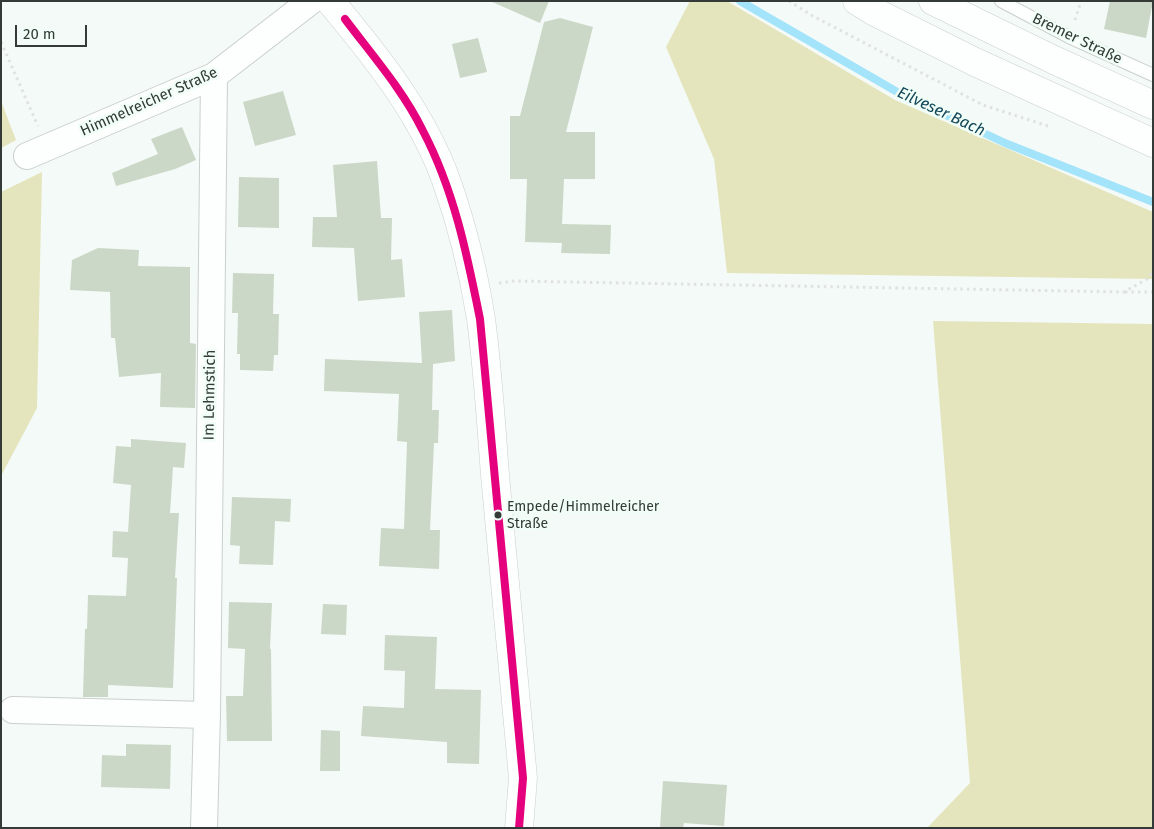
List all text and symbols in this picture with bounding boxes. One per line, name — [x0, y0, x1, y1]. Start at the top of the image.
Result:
street label: Bremer Straße — [1029, 10, 1125, 68]
scale bar — [18, 15, 90, 47]
text: 20 m — [23, 25, 56, 43]
street label: Himmelreicher Straße — [78, 64, 220, 140]
water label: Eilveser Bach — [894, 83, 988, 141]
street label: Im Lehmstich — [200, 349, 220, 441]
place label: Empede/Himmelreicher Straße — [507, 499, 659, 532]
marker: Empede/Himmelreicher Straße — [493, 510, 503, 520]

